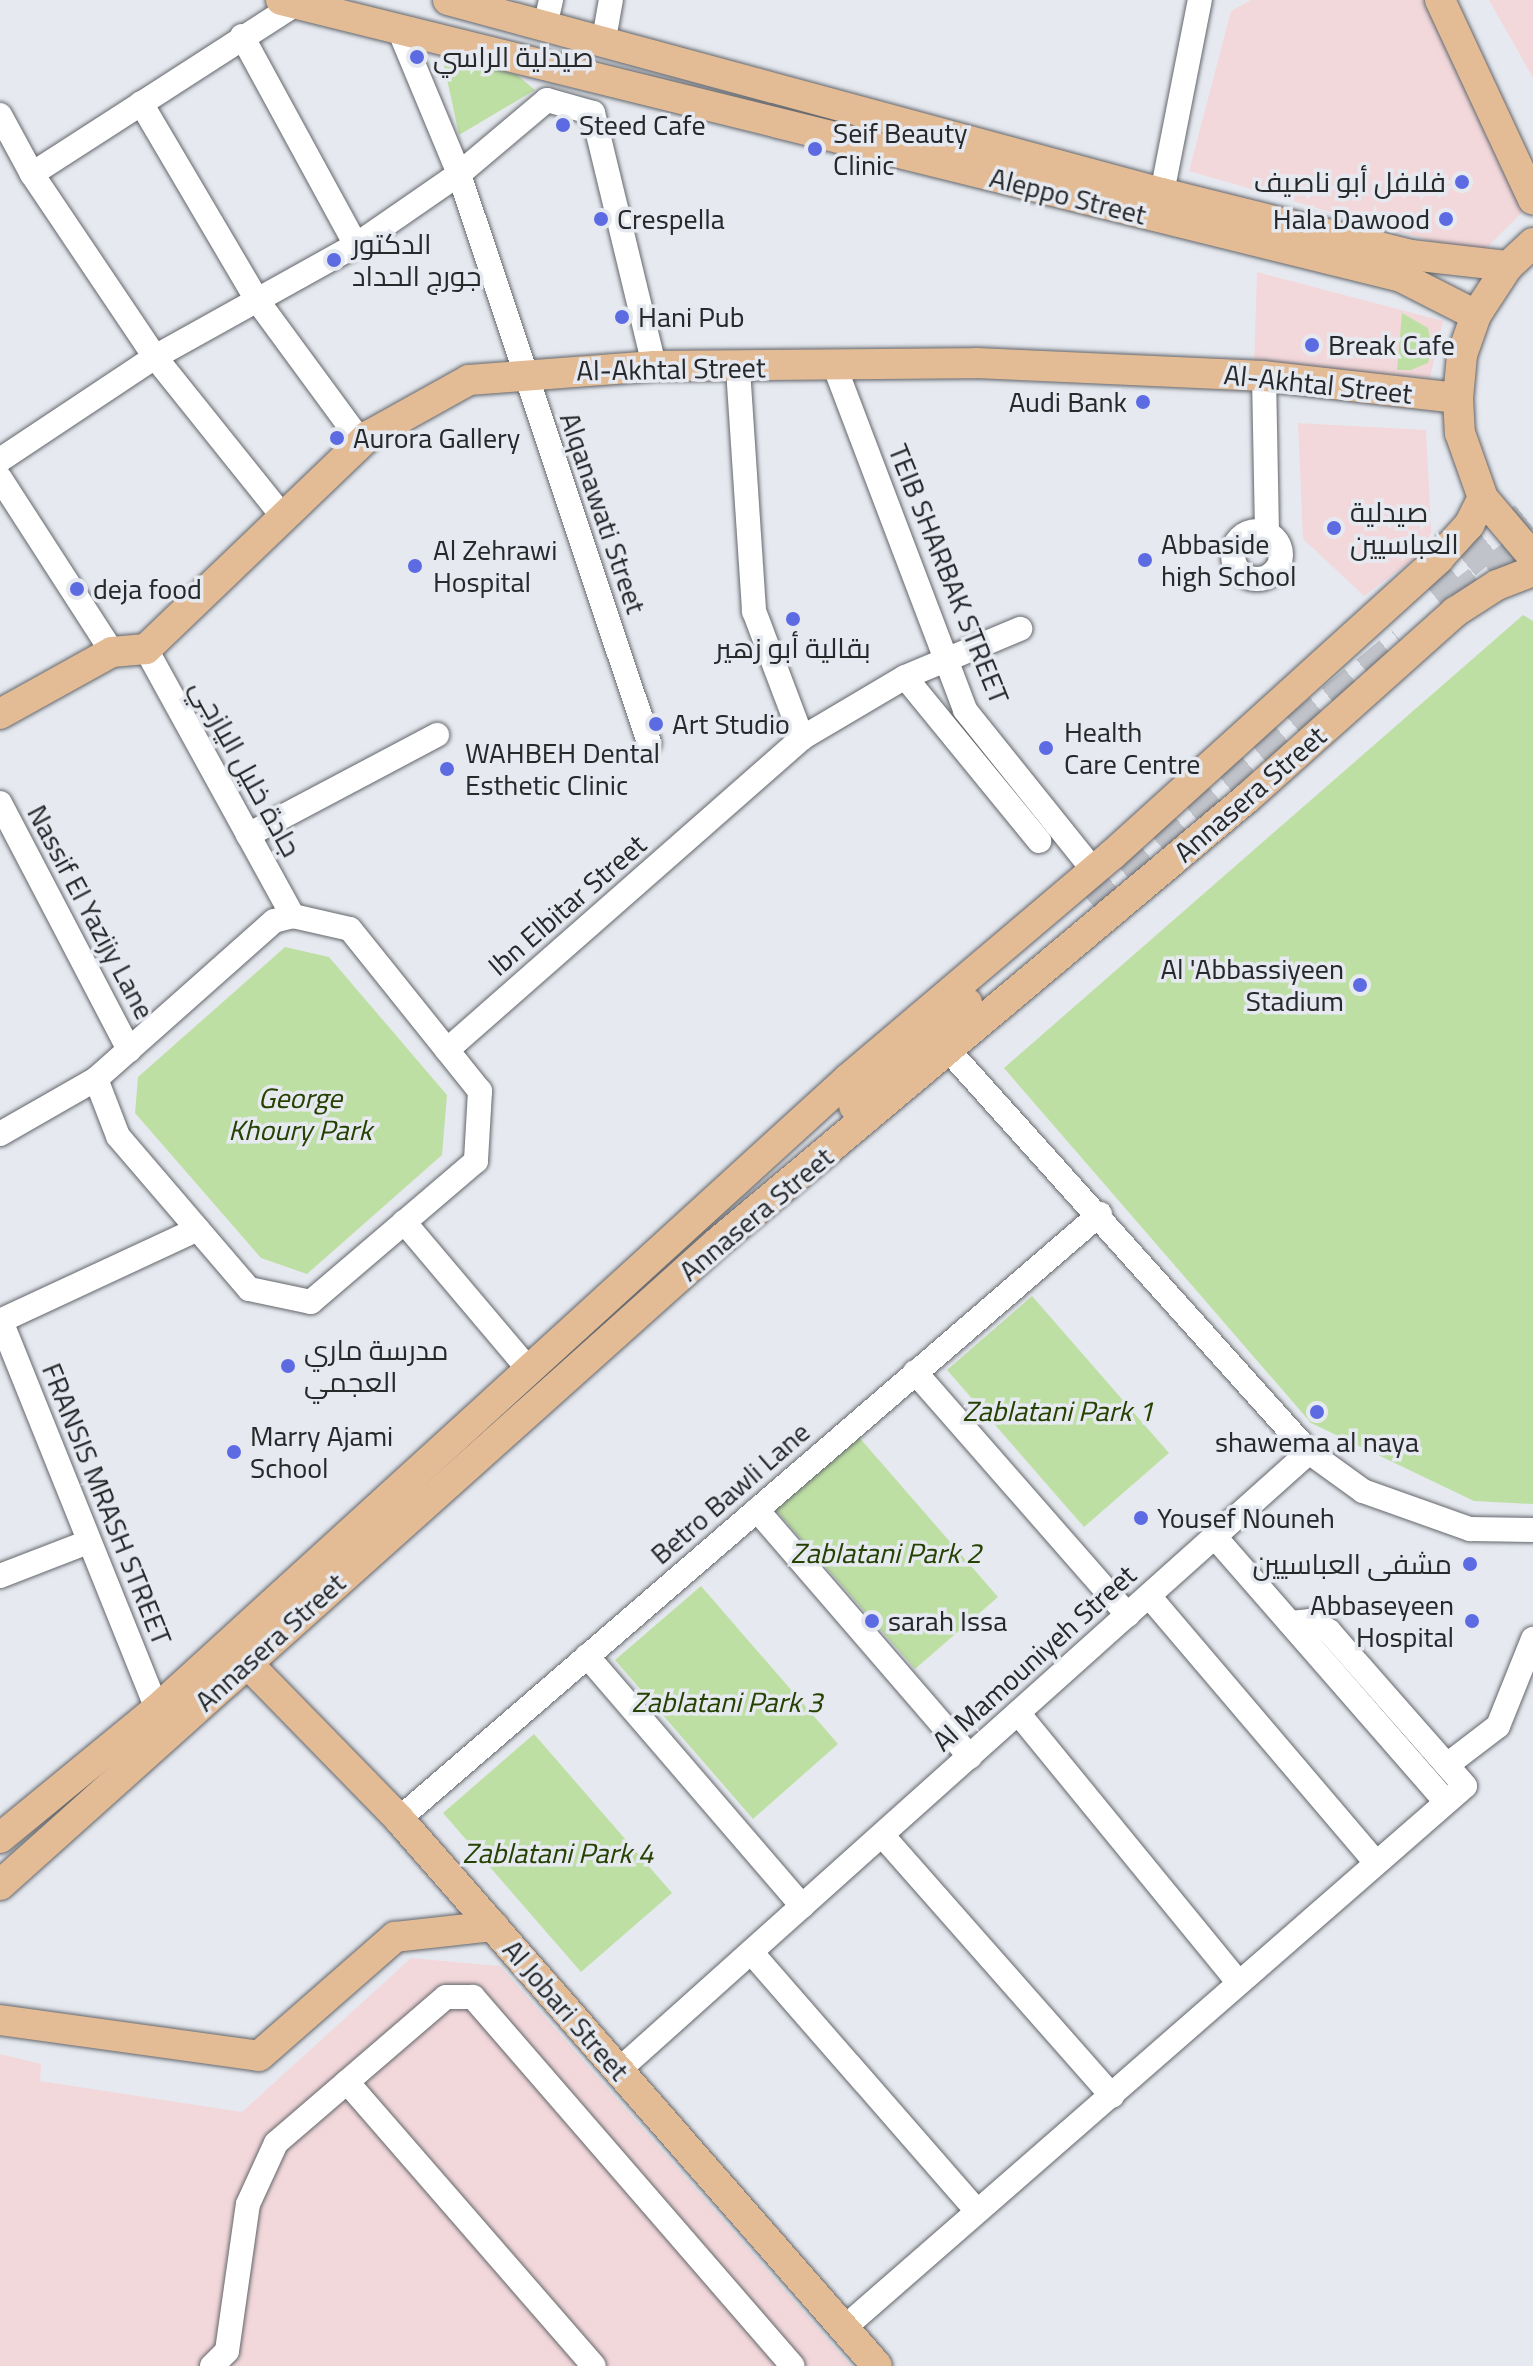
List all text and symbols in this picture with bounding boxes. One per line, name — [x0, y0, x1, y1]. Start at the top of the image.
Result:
place label: صيدلية الراسي — [433, 40, 594, 74]
marker: صيدلية الراسي — [408, 48, 426, 66]
place label: Steed Cafe — [579, 108, 706, 142]
marker: Steed Cafe — [554, 116, 572, 134]
place label: Seif Beauty Clinic — [833, 116, 968, 182]
marker: Seif Beauty Clinic — [804, 138, 826, 160]
street label: Aleppo Street — [986, 160, 1150, 232]
place label: فلافل أبو ناصيف — [1254, 165, 1446, 199]
marker: فلافل أبو ناصيف — [1453, 173, 1471, 191]
place label: Crespella — [617, 202, 725, 236]
place label: Hala Dawood — [1273, 202, 1430, 236]
marker: Crespella — [592, 210, 610, 228]
marker: Hala Dawood — [1437, 210, 1455, 228]
place label: الدكتور جورج الحداد — [352, 227, 482, 293]
marker: الدكتور جورج الحداد — [323, 249, 345, 271]
place label: Hani Pub — [638, 300, 744, 334]
marker: Hani Pub — [613, 308, 631, 326]
place label: Break Cafe — [1328, 328, 1455, 362]
marker: Break Cafe — [1303, 336, 1321, 354]
street label: Al-Akhtal Street — [576, 351, 766, 387]
street label: Al-Akhtal Street — [1222, 357, 1414, 411]
place label: Audi Bank — [1009, 385, 1127, 419]
marker: Audi Bank — [1134, 393, 1152, 411]
street label: Alqanawati Street — [553, 408, 653, 618]
place label: Aurora Gallery — [353, 421, 520, 455]
marker: Aurora Gallery — [328, 429, 346, 447]
street label: TEIB SHARBAK STREET — [882, 439, 1016, 709]
place label: صيدلية العباسيين — [1350, 495, 1459, 561]
marker: صيدلية العباسيين — [1325, 519, 1343, 537]
place label: Abbaside high School — [1161, 527, 1296, 593]
place label: Al Zehrawi Hospital — [433, 533, 557, 599]
marker: Abbaside high School — [1136, 551, 1154, 569]
marker: Al Zehrawi Hospital — [404, 555, 426, 577]
place label: deja food — [93, 572, 202, 606]
marker: deja food — [68, 580, 86, 598]
marker: بقالية أبو زهير — [784, 610, 802, 628]
place label: بقالية أبو زهير — [715, 631, 871, 665]
street label: جادة خليل اليازجي — [183, 674, 309, 862]
place label: Art Studio — [672, 707, 790, 741]
marker: Art Studio — [647, 715, 665, 733]
place label: Health Care Centre — [1064, 715, 1200, 781]
street label: Annasera Street — [1167, 719, 1333, 869]
place label: WAHBEH Dental Esthetic Clinic — [465, 736, 660, 802]
marker: Health Care Centre — [1035, 737, 1057, 759]
marker: WAHBEH Dental Esthetic Clinic — [436, 758, 458, 780]
street label: Nassif El Yazijy Lane — [20, 799, 162, 1025]
street label: Ibn Elbitar Street — [481, 827, 653, 983]
place label: Al 'Abbassiyeen Stadium — [1160, 952, 1344, 1018]
marker: Al 'Abbassiyeen Stadium — [1351, 976, 1369, 994]
park label: George Khoury Park — [228, 1081, 372, 1147]
street label: Annasera Street — [672, 1140, 840, 1288]
place label: مدرسة ماري العجمي — [304, 1333, 449, 1399]
marker: مدرسة ماري العجمي — [279, 1357, 297, 1375]
street label: FRANSIS MRASH STREET — [35, 1358, 179, 1650]
park label: Zablatani Park 1 — [963, 1394, 1153, 1428]
marker: shawema al naya — [1308, 1403, 1326, 1421]
street label: Betro Bawli Lane — [644, 1415, 816, 1571]
place label: Marry Ajami School — [250, 1419, 393, 1485]
place label: shawema al naya — [1215, 1425, 1419, 1459]
marker: Marry Ajami School — [225, 1443, 243, 1461]
place label: Yousef Nouneh — [1157, 1501, 1335, 1535]
marker: Yousef Nouneh — [1132, 1509, 1150, 1527]
park label: Zablatani Park 2 — [791, 1536, 981, 1570]
place label: مشفى العباسيين — [1252, 1547, 1452, 1581]
marker: مشفى العباسيين — [1459, 1553, 1481, 1575]
street label: Al Mamouniyeh Street — [925, 1558, 1143, 1758]
street label: Annasera Street — [188, 1566, 352, 1718]
place label: Abbaseyeen Hospital — [1310, 1588, 1454, 1654]
place label: sarah Issa — [888, 1604, 1007, 1638]
marker: Abbaseyeen Hospital — [1461, 1610, 1483, 1632]
marker: sarah Issa — [863, 1612, 881, 1630]
park label: Zablatani Park 3 — [632, 1685, 822, 1719]
park label: Zablatani Park 4 — [463, 1836, 653, 1870]
street label: Al Jobari Street — [496, 1933, 636, 2087]

